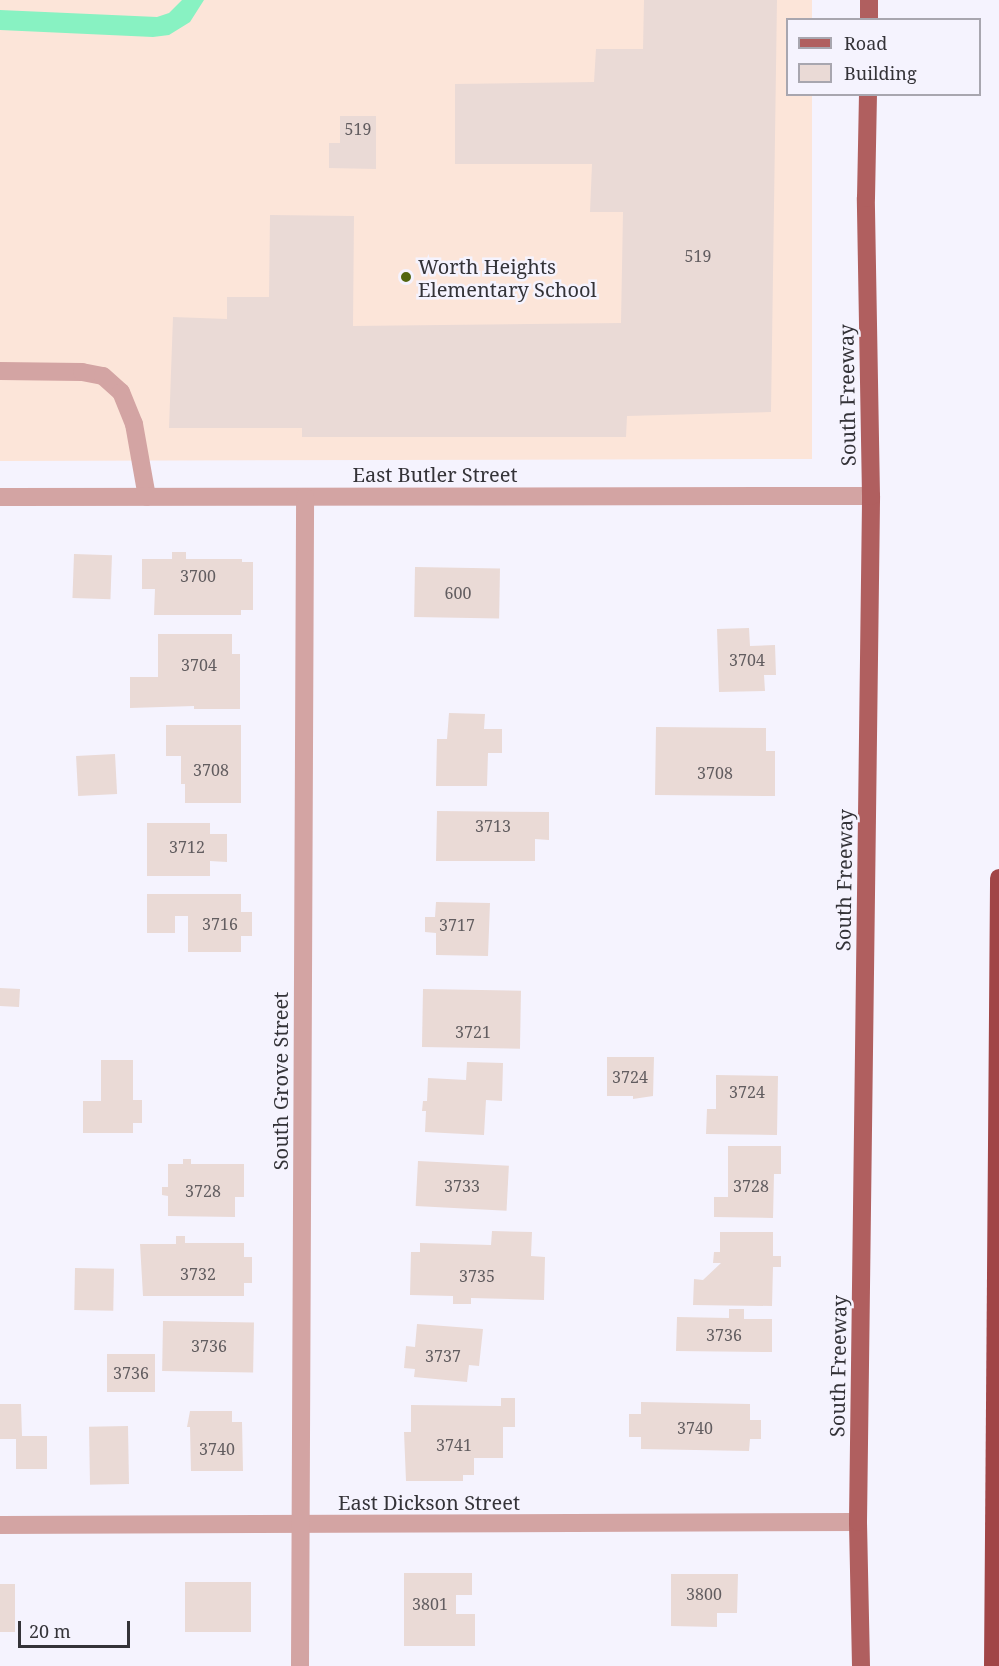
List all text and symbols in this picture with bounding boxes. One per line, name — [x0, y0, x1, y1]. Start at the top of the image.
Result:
legend — [786, 18, 981, 96]
text: Road — [844, 31, 887, 55]
text: Building — [844, 61, 917, 85]
house number: 519 — [345, 119, 371, 139]
house number: 519 — [685, 246, 711, 266]
place label: Worth Heights Elementary School — [418, 254, 597, 301]
marker: Worth Heights Elementary School — [399, 270, 413, 284]
street label: South Freeway — [834, 324, 860, 466]
street label: East Butler Street — [352, 462, 518, 486]
house number: 3700 — [180, 566, 216, 586]
house number: 600 — [445, 583, 471, 603]
house number: 3704 — [729, 650, 765, 670]
house number: 3704 — [181, 655, 217, 675]
house number: 3708 — [193, 760, 229, 780]
house number: 3708 — [697, 763, 733, 783]
street label: South Freeway — [831, 809, 857, 951]
house number: 3713 — [475, 816, 511, 836]
house number: 3712 — [169, 837, 205, 857]
house number: 3716 — [202, 914, 238, 934]
house number: 3717 — [439, 915, 475, 935]
street label: South Grove Street — [268, 992, 292, 1170]
house number: 3721 — [455, 1022, 491, 1042]
house number: 3724 — [612, 1067, 648, 1087]
house number: 3724 — [729, 1082, 765, 1102]
house number: 3733 — [444, 1176, 480, 1196]
house number: 3728 — [733, 1176, 769, 1196]
house number: 3728 — [185, 1181, 221, 1201]
house number: 3732 — [180, 1264, 216, 1284]
house number: 3735 — [459, 1266, 495, 1286]
street label: South Freeway — [825, 1295, 851, 1437]
house number: 3736 — [706, 1325, 742, 1345]
house number: 3736 — [191, 1336, 227, 1356]
house number: 3737 — [425, 1346, 461, 1366]
house number: 3736 — [113, 1363, 149, 1383]
house number: 3740 — [677, 1418, 713, 1438]
house number: 3741 — [436, 1435, 472, 1455]
house number: 3740 — [199, 1439, 235, 1459]
street label: East Dickson Street — [338, 1490, 520, 1514]
house number: 3800 — [686, 1584, 722, 1604]
house number: 3801 — [412, 1594, 448, 1614]
scale bar — [21, 1609, 134, 1647]
text: 20 m — [29, 1619, 71, 1643]

